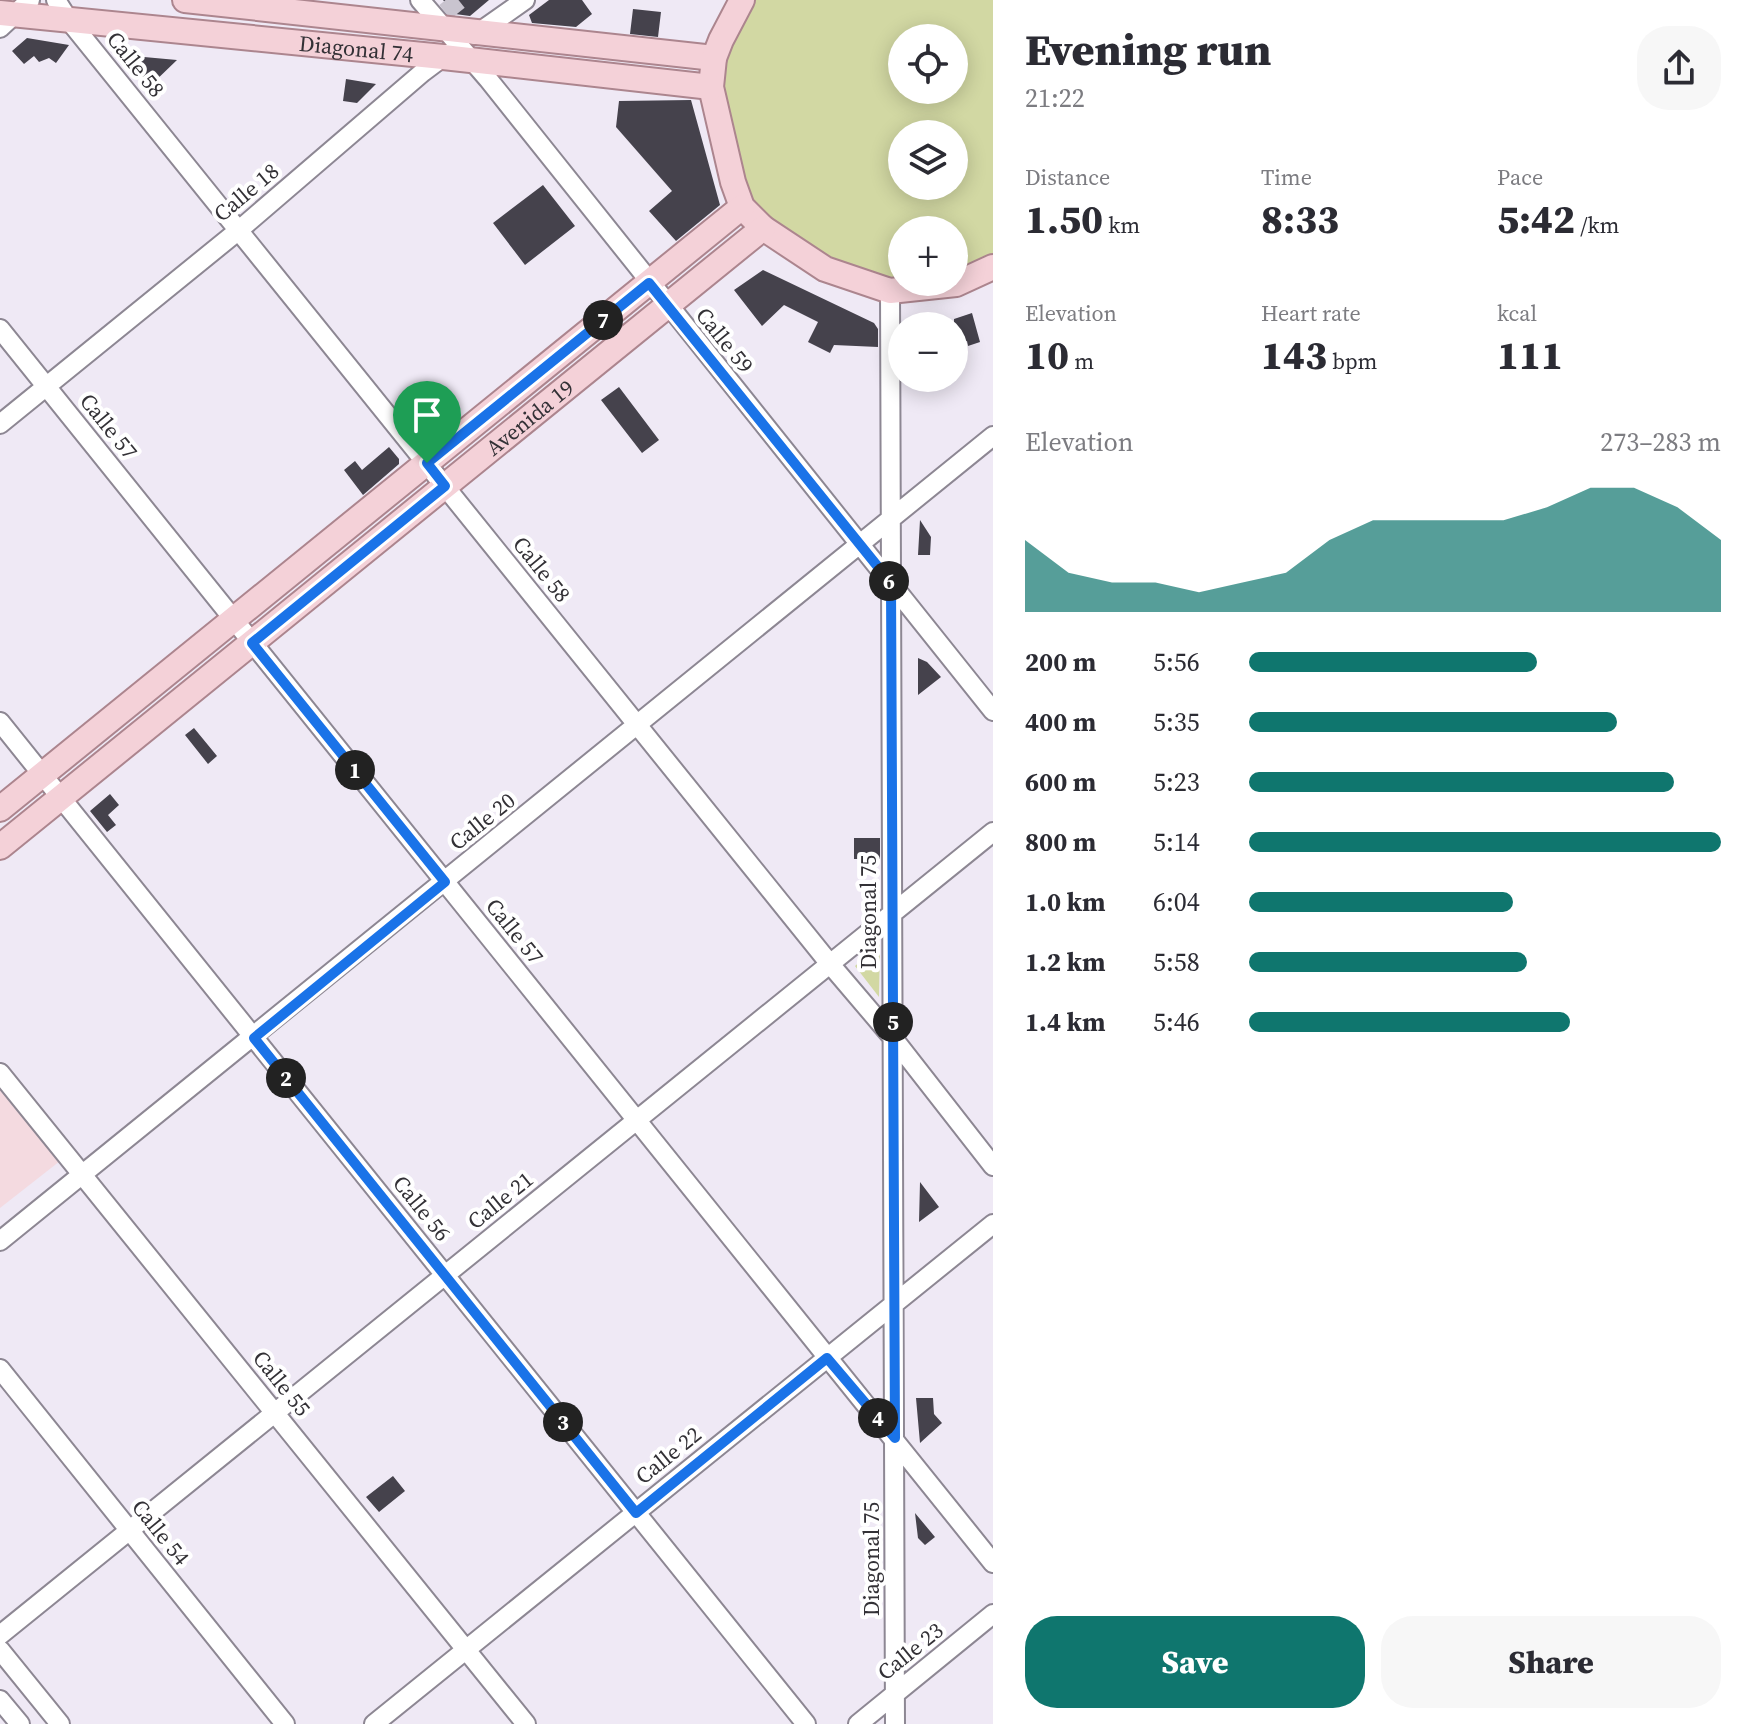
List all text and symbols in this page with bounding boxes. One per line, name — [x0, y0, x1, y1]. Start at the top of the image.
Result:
text: Evening run — [1025, 19, 1271, 80]
map controls — [888, 24, 968, 392]
button: locate — [888, 24, 968, 104]
street label: Calle 58 — [100, 25, 172, 103]
button: share — [1637, 26, 1721, 110]
street label: Diagonal 74 — [298, 28, 415, 69]
text: 21:22 — [1025, 80, 1085, 116]
button: layers — [888, 120, 968, 200]
street label: Calle 18 — [207, 156, 285, 228]
text: Distance — [1025, 162, 1110, 192]
text: Time — [1261, 162, 1312, 192]
text: Pace — [1497, 162, 1543, 192]
text: 1.50 — [1025, 192, 1103, 246]
text: 8:33 — [1261, 192, 1339, 246]
text: 5:42 — [1497, 192, 1575, 246]
text: km — [1103, 210, 1140, 240]
text: /km — [1575, 210, 1619, 240]
button: + — [888, 216, 968, 296]
text: Elevation — [1025, 298, 1117, 328]
text: Heart rate — [1261, 298, 1361, 328]
text: kcal — [1497, 298, 1537, 328]
pin: 7 — [583, 300, 623, 340]
street label: Calle 59 — [689, 301, 761, 379]
text: 7 — [597, 305, 609, 335]
button: − — [888, 312, 968, 392]
text: 10 — [1025, 328, 1069, 382]
text: 143 — [1261, 328, 1327, 382]
text: 111 — [1497, 328, 1563, 382]
text: m — [1069, 346, 1094, 376]
text: bpm — [1327, 346, 1377, 376]
street label: Avenida 19 — [479, 372, 580, 462]
pin — [393, 381, 461, 463]
street label: Calle 57 — [73, 387, 145, 465]
icon: arrive — [405, 393, 449, 437]
text: Elevation — [1025, 424, 1134, 460]
text: 273–283 m — [1600, 424, 1721, 460]
street label: Calle 58 — [506, 530, 578, 608]
pin: 6 — [869, 561, 909, 601]
text: 6 — [883, 566, 895, 596]
text: 200 m — [1025, 644, 1096, 680]
text: 5:56 — [1153, 644, 1200, 680]
text: 400 m — [1025, 704, 1096, 740]
text: 5:35 — [1153, 704, 1200, 740]
pin: 1 — [335, 750, 375, 790]
text: 1 — [349, 755, 361, 785]
text: 600 m — [1025, 764, 1096, 800]
text: 5:23 — [1153, 764, 1200, 800]
street label: Calle 20 — [443, 785, 521, 857]
text: 800 m — [1025, 824, 1096, 860]
text: 5:14 — [1153, 824, 1200, 860]
street label: Diagonal 75 — [853, 855, 883, 969]
text: 1.0 km — [1025, 884, 1106, 920]
text: 6:04 — [1153, 884, 1200, 920]
street label: Calle 57 — [479, 892, 551, 970]
text: 1.2 km — [1025, 944, 1106, 980]
text: 5:58 — [1153, 944, 1200, 980]
pin: 5 — [873, 1002, 913, 1042]
text: 1.4 km — [1025, 1004, 1106, 1040]
text: 5:46 — [1153, 1004, 1200, 1040]
text: 5 — [887, 1007, 899, 1037]
pin: 2 — [266, 1058, 306, 1098]
text: 2 — [280, 1063, 292, 1093]
street label: Calle 21 — [461, 1164, 539, 1236]
street label: Calle 56 — [386, 1169, 458, 1247]
street label: Calle 55 — [246, 1344, 318, 1422]
pin: 4 — [858, 1398, 898, 1438]
pin: 3 — [543, 1402, 583, 1442]
text: 4 — [872, 1403, 884, 1433]
text: 3 — [557, 1407, 569, 1437]
street label: Calle 22 — [629, 1419, 707, 1491]
street label: Calle 54 — [125, 1493, 197, 1571]
street label: Diagonal 75 — [856, 1502, 886, 1616]
street label: Calle 23 — [871, 1615, 949, 1687]
button: Save — [1025, 1616, 1365, 1708]
button: Share — [1381, 1616, 1721, 1708]

